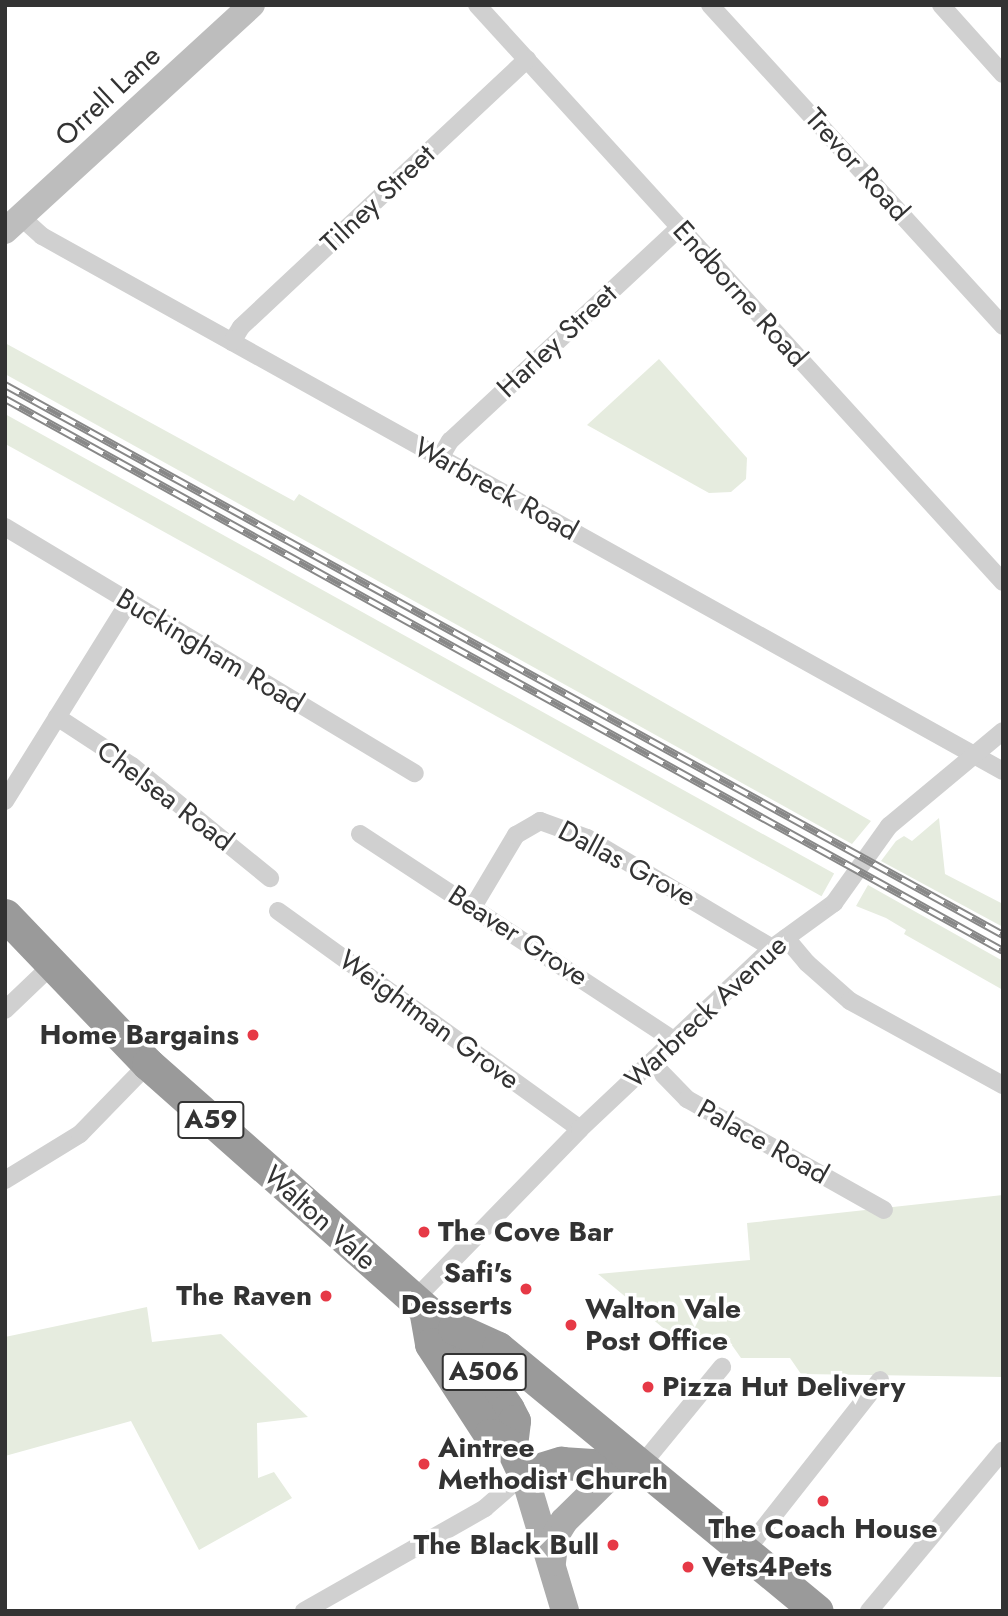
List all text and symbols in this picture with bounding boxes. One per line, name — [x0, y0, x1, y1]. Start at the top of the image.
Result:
street label: Orrell Lane — [48, 39, 168, 153]
street label: Trevor Road — [798, 102, 916, 228]
street label: Tilney Street — [314, 138, 442, 260]
street label: Endborne Road — [666, 214, 814, 374]
street label: Harley Street — [490, 277, 624, 405]
street label: Warbreck Road — [408, 430, 584, 548]
street label: Buckingham Road — [110, 582, 310, 720]
street label: Chelsea Road — [90, 734, 240, 858]
street label: Dallas Grove — [553, 814, 701, 914]
street label: Beaver Grove — [442, 878, 594, 994]
street label: Warbreck Avenue — [618, 928, 794, 1096]
street label: Weightman Grove — [332, 943, 526, 1097]
place label: Home Bargains — [40, 1018, 239, 1052]
marker: Home Bargains — [245, 1027, 261, 1043]
street label: Palace Road — [692, 1092, 834, 1192]
road number: A59 — [176, 1098, 246, 1142]
street label: Walton Vale — [257, 1159, 383, 1277]
place label: The Cove Bar — [438, 1215, 614, 1249]
marker: The Cove Bar — [416, 1224, 432, 1240]
place label: Safi's Desserts — [401, 1256, 512, 1322]
place label: The Raven — [176, 1279, 312, 1313]
marker: Safi's Desserts — [518, 1281, 534, 1297]
marker: The Raven — [318, 1288, 334, 1304]
place label: Walton Vale Post Office — [585, 1292, 741, 1358]
marker: Walton Vale Post Office — [563, 1317, 579, 1333]
road number: A506 — [440, 1350, 528, 1394]
place label: Pizza Hut Delivery — [662, 1370, 905, 1404]
marker: Pizza Hut Delivery — [640, 1379, 656, 1395]
place label: Aintree Methodist Church — [438, 1431, 668, 1497]
marker: Aintree Methodist Church — [416, 1456, 432, 1472]
marker: The Coach House — [815, 1493, 831, 1509]
place label: The Coach House — [709, 1512, 937, 1546]
place label: The Black Bull — [413, 1528, 599, 1562]
marker: The Black Bull — [605, 1537, 621, 1553]
place label: Vets4Pets — [702, 1550, 832, 1584]
marker: Vets4Pets — [680, 1559, 696, 1575]

